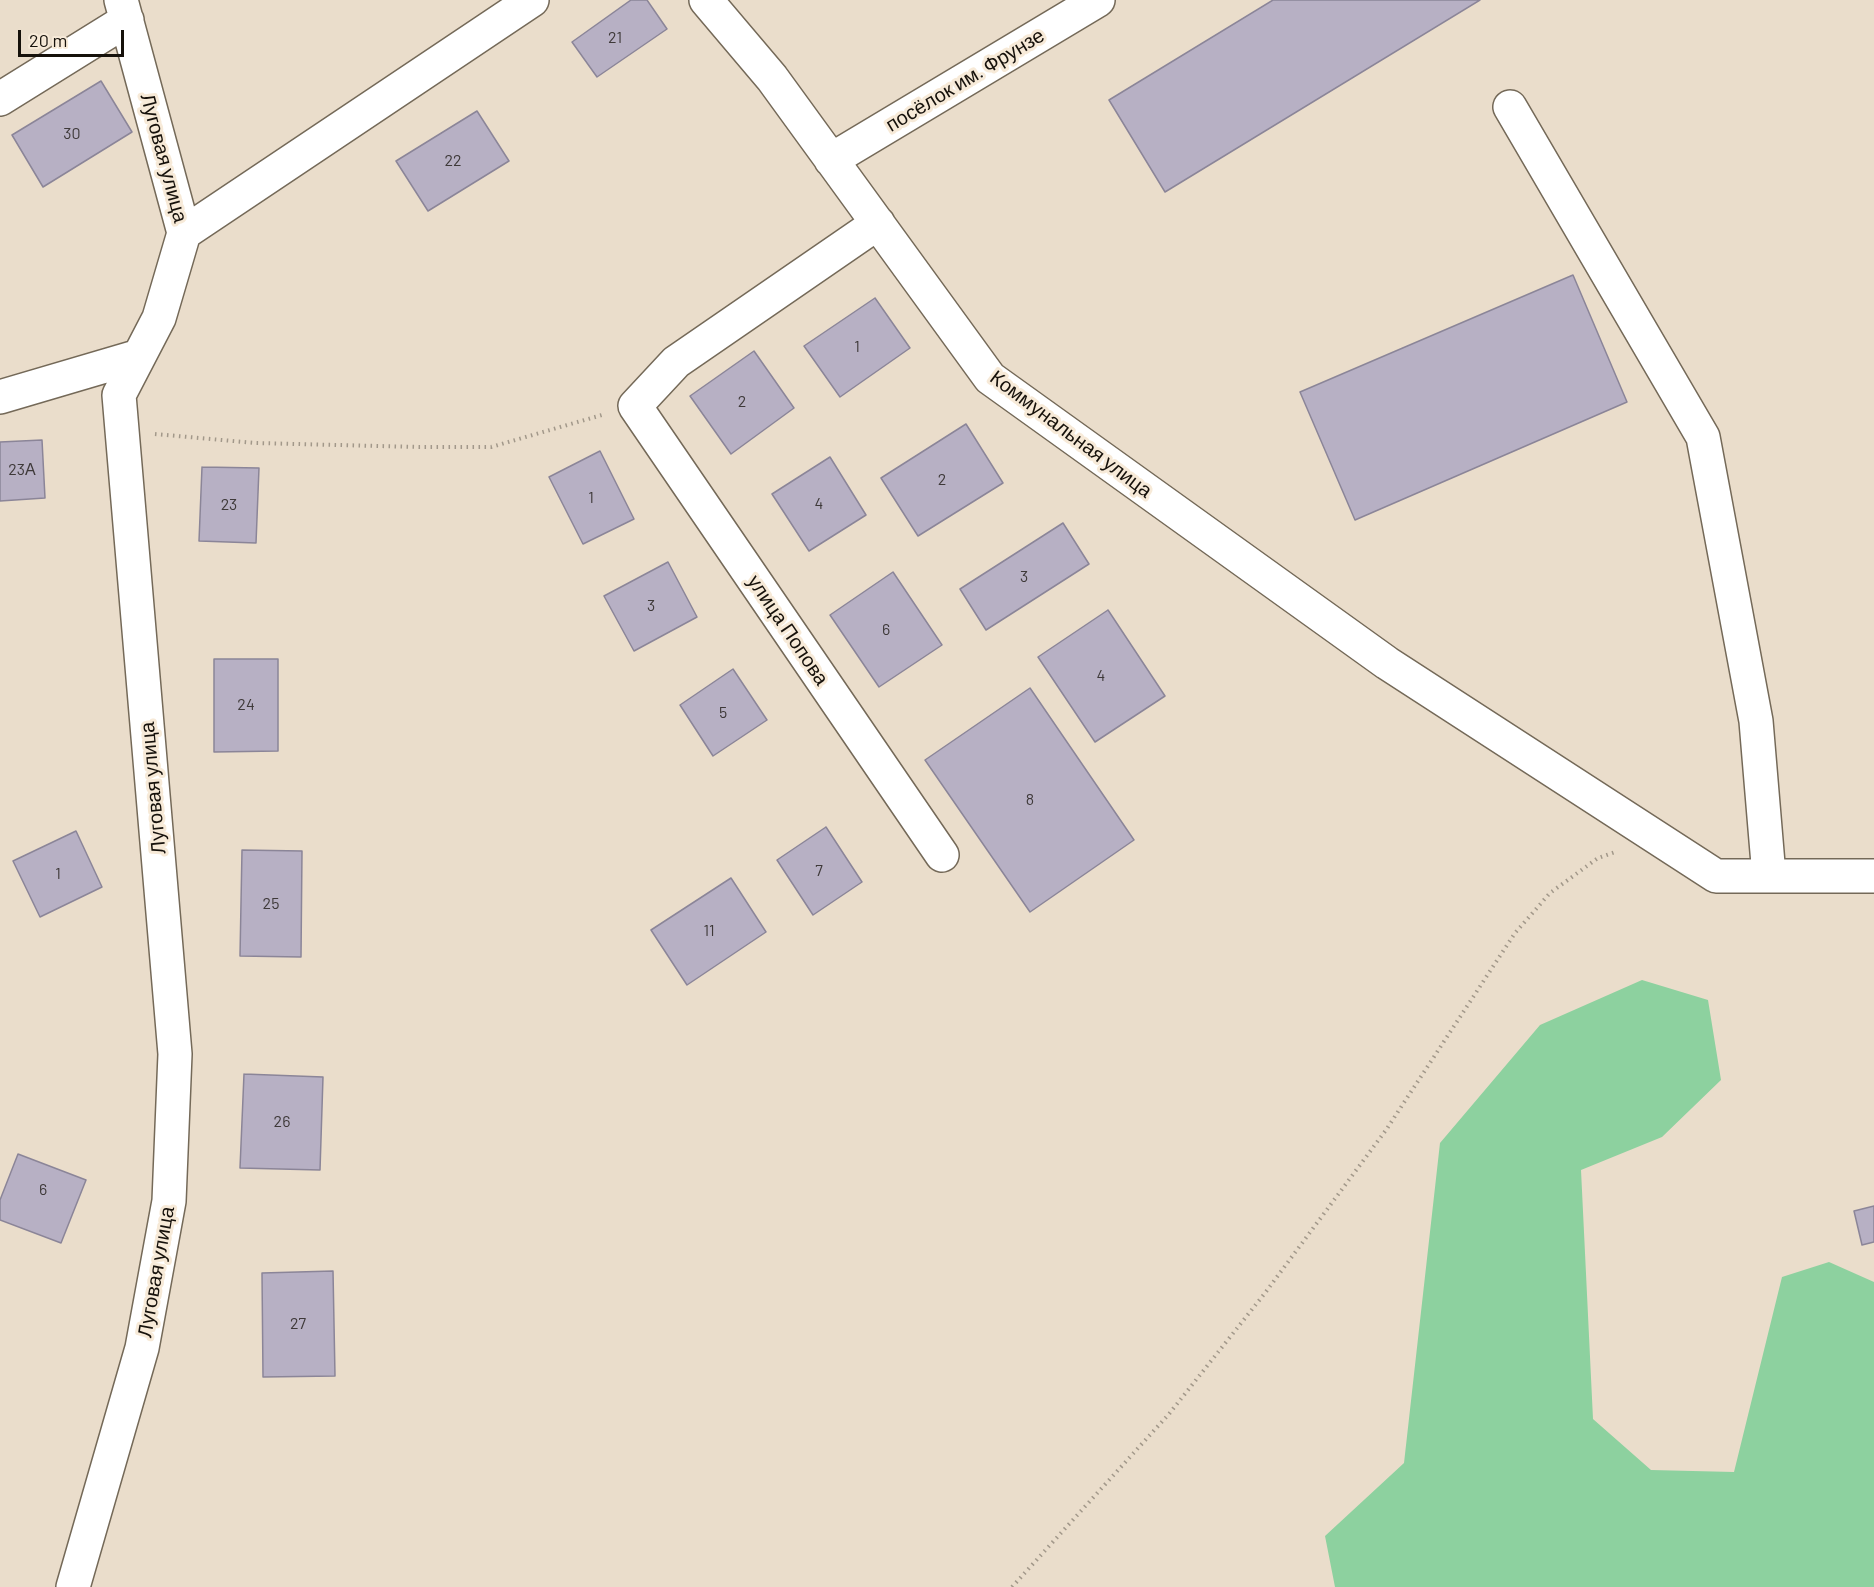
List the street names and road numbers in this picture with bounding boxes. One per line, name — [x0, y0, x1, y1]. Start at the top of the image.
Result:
street label: посёлок им. Фрунзе — [881, 23, 1049, 137]
street label: Луговая улица — [135, 91, 193, 225]
street label: Коммунальная улица — [985, 365, 1157, 503]
street label: улица Попова — [742, 570, 834, 690]
street label: Луговая улица — [135, 721, 171, 855]
street label: Луговая улица — [133, 1205, 179, 1339]

